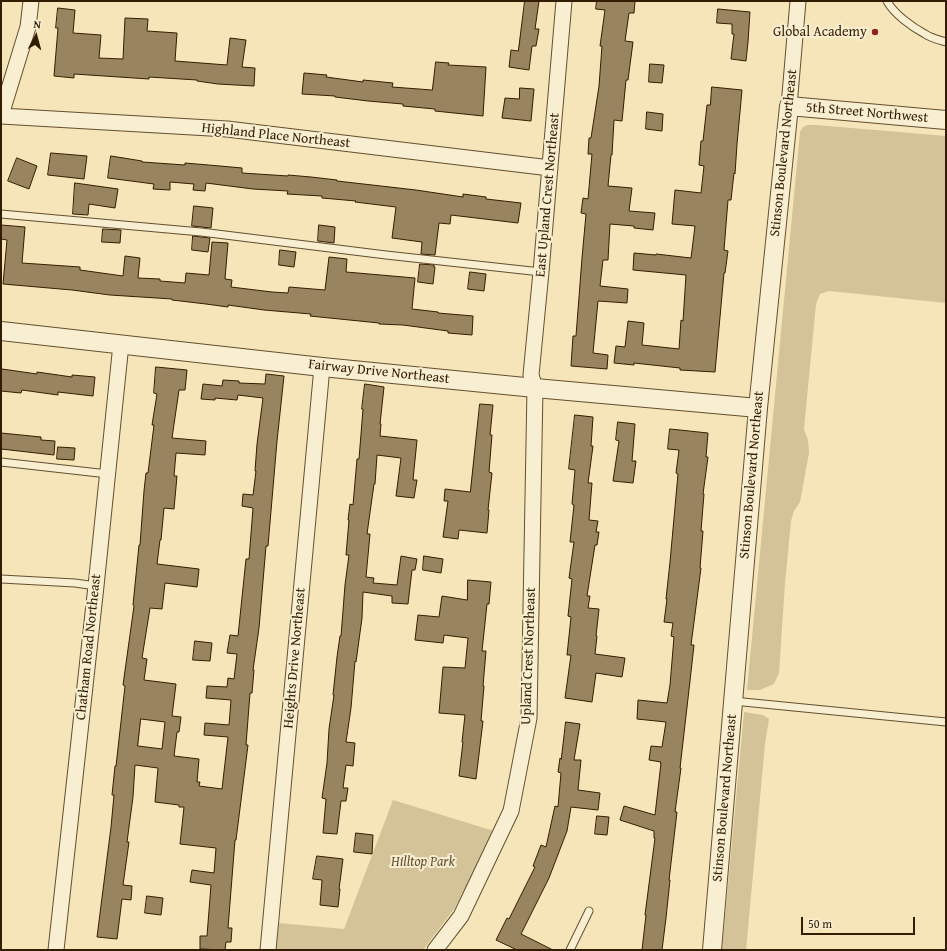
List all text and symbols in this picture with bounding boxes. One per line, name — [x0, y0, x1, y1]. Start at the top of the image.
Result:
north arrow — [16, 16, 56, 56]
text: N — [33, 16, 42, 32]
place label: Global Academy — [773, 24, 867, 40]
marker: Global Academy — [870, 27, 880, 37]
street label: Stinson Boulevard Northeast — [767, 68, 801, 238]
street label: 5th Street Northwest — [805, 99, 929, 127]
street label: East Upland Crest Northeast — [532, 112, 564, 278]
street label: Highland Place Northeast — [201, 120, 351, 152]
street label: Fairway Drive Northeast — [307, 356, 451, 388]
street label: Stinson Boulevard Northeast — [736, 390, 768, 560]
street label: Chatham Road Northeast — [73, 573, 105, 721]
street label: Heights Drive Northeast — [280, 587, 310, 729]
street label: Upland Crest Northeast — [518, 587, 540, 725]
street label: Stinson Boulevard Northeast — [709, 713, 741, 883]
park label: Hilltop Park — [391, 854, 455, 870]
scale bar — [803, 909, 917, 935]
text: 50 m — [808, 915, 832, 932]

